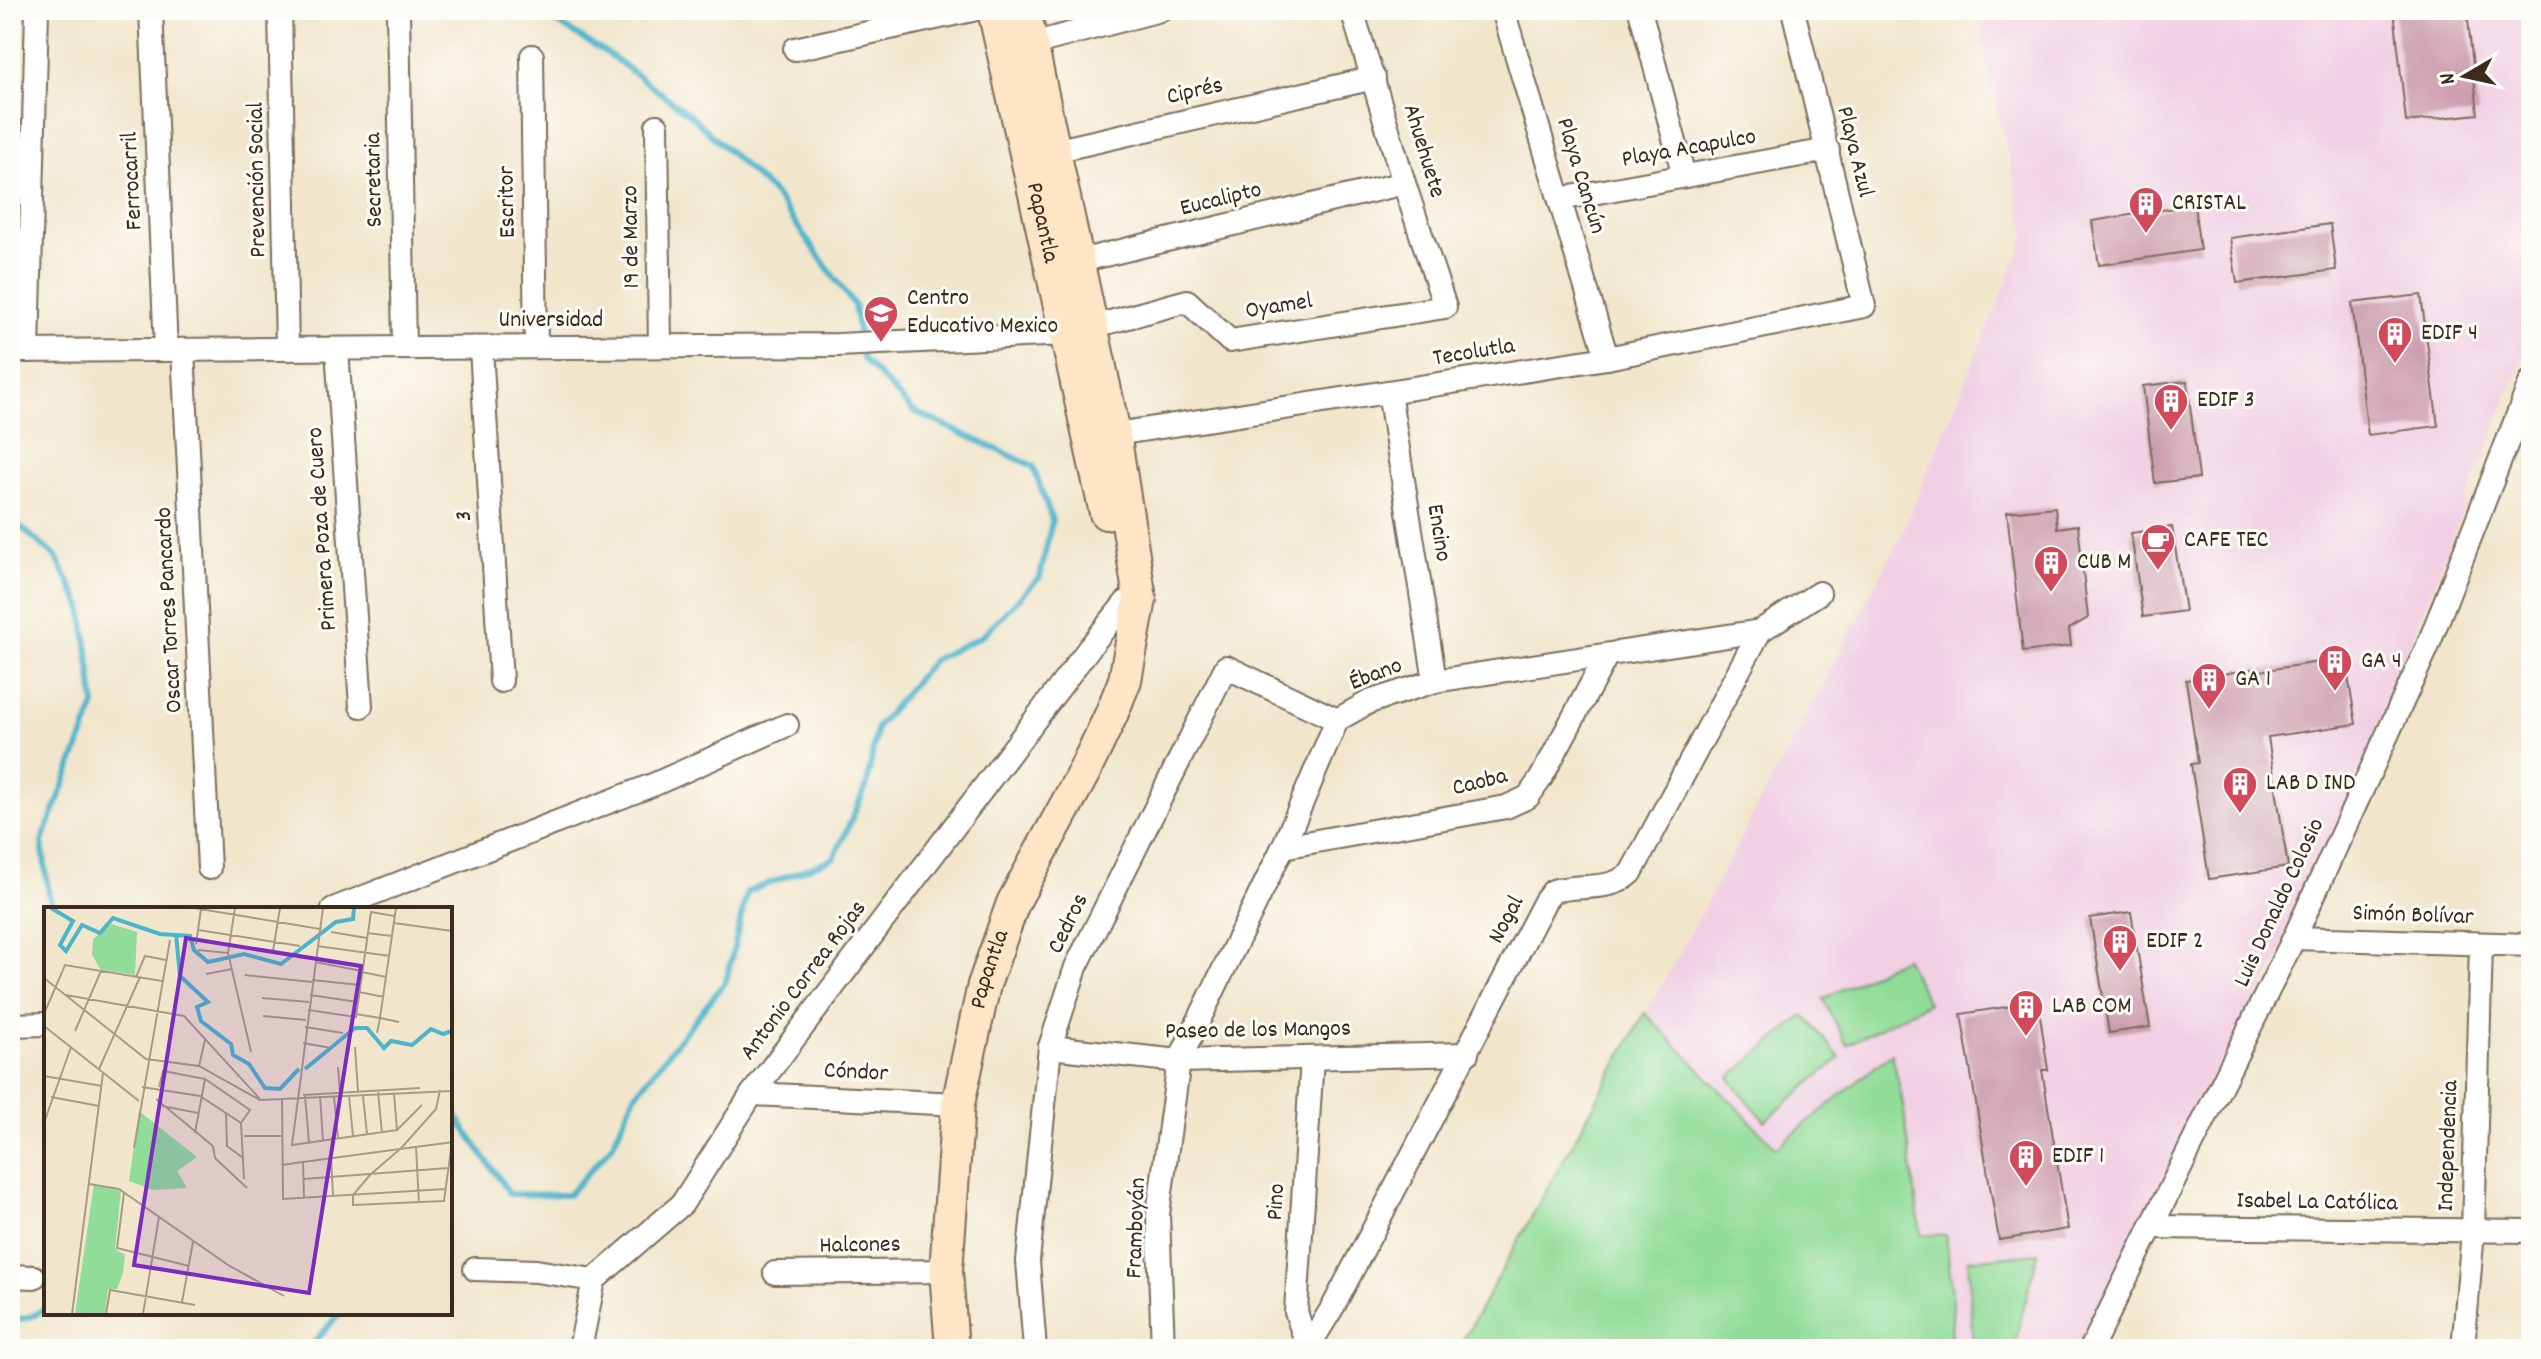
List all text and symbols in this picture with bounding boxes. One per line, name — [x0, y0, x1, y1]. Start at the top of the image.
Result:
north arrow — [2425, 36, 2505, 116]
street label: Ciprés — [1164, 69, 1226, 115]
text: N — [2433, 71, 2465, 86]
street label: Ahuehuete — [1393, 100, 1453, 202]
street label: Prevención Social — [240, 102, 276, 258]
street label: Playa Azul — [1826, 103, 1882, 201]
street label: Playa Cancún — [1546, 114, 1614, 238]
street label: Playa Acapulco — [1619, 120, 1759, 178]
street label: Ferrocarril — [113, 131, 153, 231]
street label: Secretaria — [357, 132, 393, 228]
street label: Escritor — [490, 165, 526, 238]
street label: Eucalipto — [1177, 173, 1265, 227]
street label: Papantla — [1016, 179, 1067, 267]
street label: 19 de Marzo — [614, 185, 650, 289]
building icon: CRISTAL — [2127, 185, 2165, 235]
place label: CRISTAL — [2172, 187, 2246, 221]
place label: Centro Educativo Mexico — [907, 282, 1058, 344]
street label: Oyamel — [1243, 285, 1315, 329]
school or university icon: Centro Educativo Mexico — [862, 294, 900, 344]
street label: Universidad — [499, 304, 603, 338]
building icon: EDIF 4 — [2376, 315, 2414, 365]
place label: EDIF 4 — [2421, 317, 2478, 351]
street label: Tecolutla — [1431, 330, 1518, 376]
building icon: EDIF 3 — [2152, 382, 2190, 432]
place label: EDIF 3 — [2197, 384, 2255, 418]
street label: Primera Poza de Cuero — [299, 426, 347, 632]
street label: Encino — [1417, 502, 1459, 564]
street label: Oscar Torres Pancardo — [148, 506, 192, 714]
street label: 3 — [448, 510, 482, 522]
cafe icon: CAFE TEC — [2139, 522, 2177, 572]
place label: CAFE TEC — [2184, 524, 2269, 558]
building icon: CUB M — [2032, 544, 2070, 594]
place label: CUB M — [2077, 546, 2131, 580]
building icon: GA 4 — [2316, 643, 2354, 693]
place label: GA 4 — [2361, 645, 2402, 679]
street label: Ébano — [1345, 649, 1407, 701]
building icon: GA 1 — [2190, 661, 2228, 711]
place label: GA 1 — [2235, 663, 2271, 697]
street label: Caoba — [1449, 760, 1512, 806]
building icon: LAB D IND — [2221, 765, 2259, 815]
place label: LAB D IND — [2266, 767, 2355, 801]
street label: Luis Donaldo Colosio — [2226, 813, 2334, 993]
street label: Cedros — [1040, 888, 1098, 960]
street label: Nogal — [1480, 890, 1534, 950]
street label: Antonio Correa Rojas — [732, 894, 876, 1068]
street label: Simón Bolívar — [2352, 897, 2474, 935]
inset map — [44, 907, 452, 1315]
building icon: EDIF 2 — [2101, 923, 2139, 973]
street label: Papantla — [962, 925, 1019, 1012]
place label: EDIF 2 — [2146, 925, 2203, 959]
building icon: LAB COM — [2007, 988, 2045, 1038]
place label: LAB COM — [2052, 990, 2132, 1024]
street label: Paseo de los Mangos — [1165, 1012, 1351, 1050]
street label: Cóndor — [823, 1054, 889, 1092]
street label: Independencia — [2430, 1079, 2468, 1212]
building icon: EDIF 1 — [2007, 1138, 2045, 1188]
place label: EDIF 1 — [2052, 1140, 2104, 1174]
street label: Framboyán — [1118, 1177, 1156, 1279]
street label: Pino — [1259, 1182, 1295, 1222]
street label: Isabel La Católica — [2236, 1185, 2399, 1221]
street label: Halcones — [819, 1228, 901, 1264]

